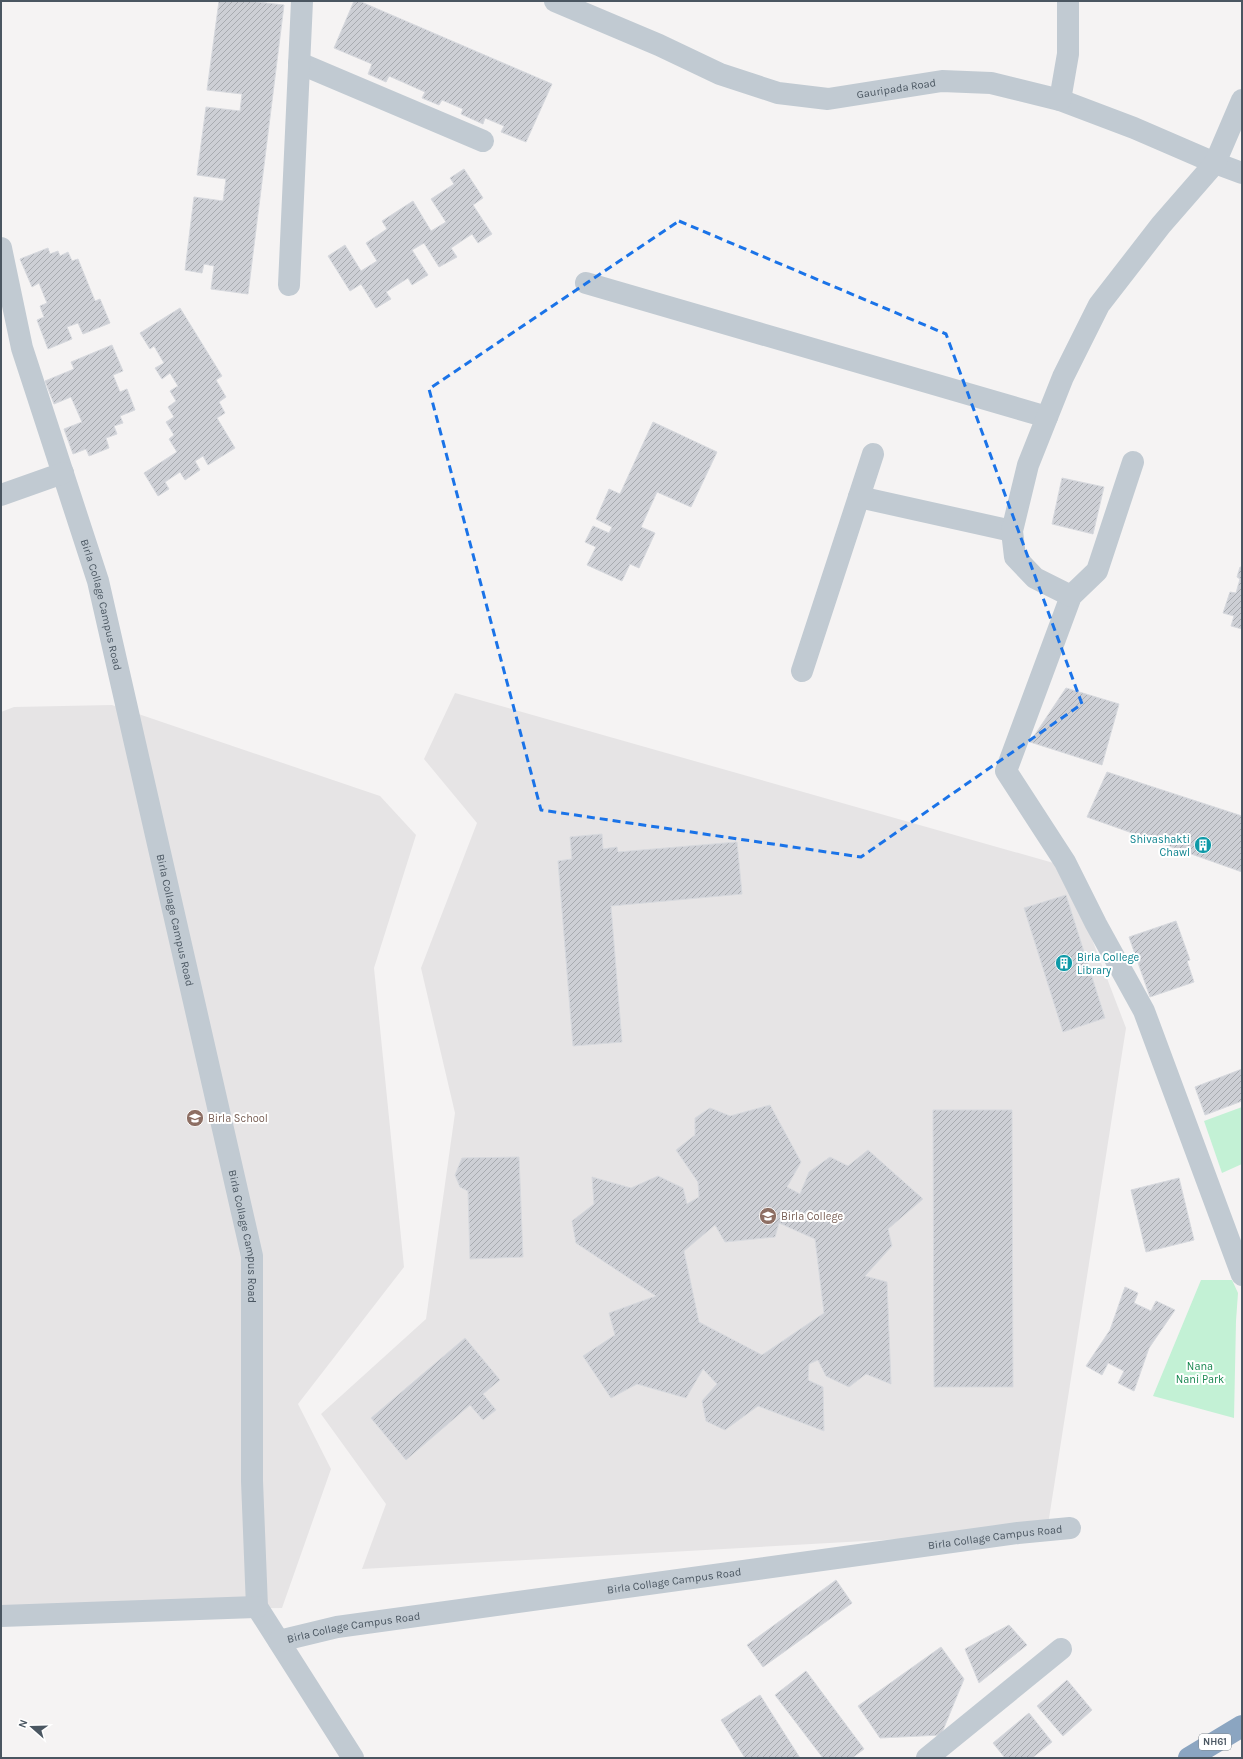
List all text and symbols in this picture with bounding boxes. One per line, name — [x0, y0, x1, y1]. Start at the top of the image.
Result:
street label: Gauripada Road — [856, 76, 937, 101]
street label: Birla Collage Campus Road — [78, 537, 125, 672]
place label: Shivashakti Chawl — [1130, 833, 1190, 859]
building icon: Shivashakti Chawl — [1193, 835, 1213, 855]
street label: Birla Collage Campus Road — [154, 853, 197, 987]
place label: Birla College Library — [1077, 951, 1140, 977]
building icon: Birla College Library — [1054, 953, 1074, 973]
school or university icon: Birla School — [185, 1108, 205, 1128]
place label: Birla School — [208, 1112, 268, 1125]
street label: Birla Collage Campus Road — [226, 1168, 259, 1303]
school or university icon: Birla College — [758, 1206, 778, 1226]
place label: Birla College — [781, 1210, 844, 1223]
park label: Nana Nani Park — [1176, 1360, 1224, 1386]
street label: Birla Collage Campus Road — [927, 1522, 1063, 1552]
street label: Birla Collage Campus Road — [606, 1565, 742, 1596]
street label: Birla Collage Campus Road — [286, 1609, 421, 1645]
north arrow — [12, 1707, 52, 1747]
text: N — [16, 1718, 31, 1730]
road number: NH61 — [1199, 1734, 1231, 1750]

